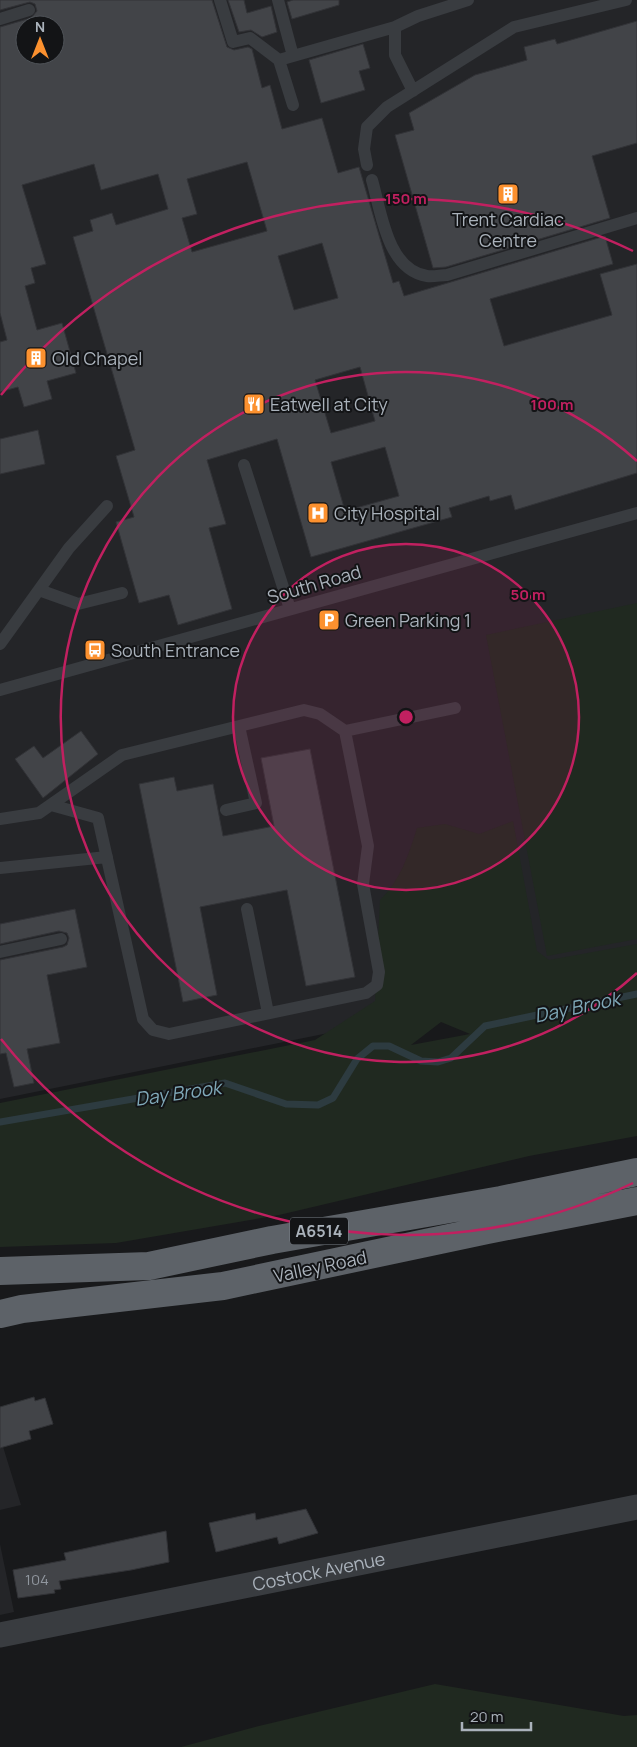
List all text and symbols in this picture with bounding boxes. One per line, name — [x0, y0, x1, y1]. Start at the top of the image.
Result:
north arrow — [15, 15, 65, 65]
text: N — [35, 17, 45, 36]
building icon: Trent Cardiac Centre — [496, 182, 520, 206]
text: 150 m — [385, 188, 427, 209]
place label: Trent Cardiac Centre — [452, 207, 564, 252]
building icon: Old Chapel — [24, 346, 48, 370]
place label: Old Chapel — [52, 346, 142, 370]
restaurant icon: Eatwell at City — [242, 392, 266, 416]
place label: Eatwell at City — [270, 392, 388, 416]
text: 100 m — [531, 394, 573, 415]
hospital icon: City Hospital — [306, 501, 330, 525]
place label: City Hospital — [334, 501, 440, 525]
street label: South Road — [264, 559, 364, 609]
text: 50 m — [510, 584, 546, 605]
parking icon: Green Parking 1 — [317, 608, 341, 632]
place label: Green Parking 1 — [345, 608, 471, 632]
bus stop icon: South Entrance — [83, 638, 107, 662]
place label: South Entrance — [111, 638, 240, 662]
centre of rings — [397, 708, 415, 726]
water label: Day Brook — [532, 985, 625, 1029]
water label: Day Brook — [133, 1074, 225, 1112]
road number: A6514 — [290, 1218, 348, 1244]
street label: Valley Road — [271, 1244, 369, 1288]
street label: Costock Avenue — [250, 1546, 387, 1596]
house number: 104 — [25, 1569, 49, 1590]
scale bar — [462, 1700, 531, 1732]
text: 20 m — [470, 1706, 503, 1727]

